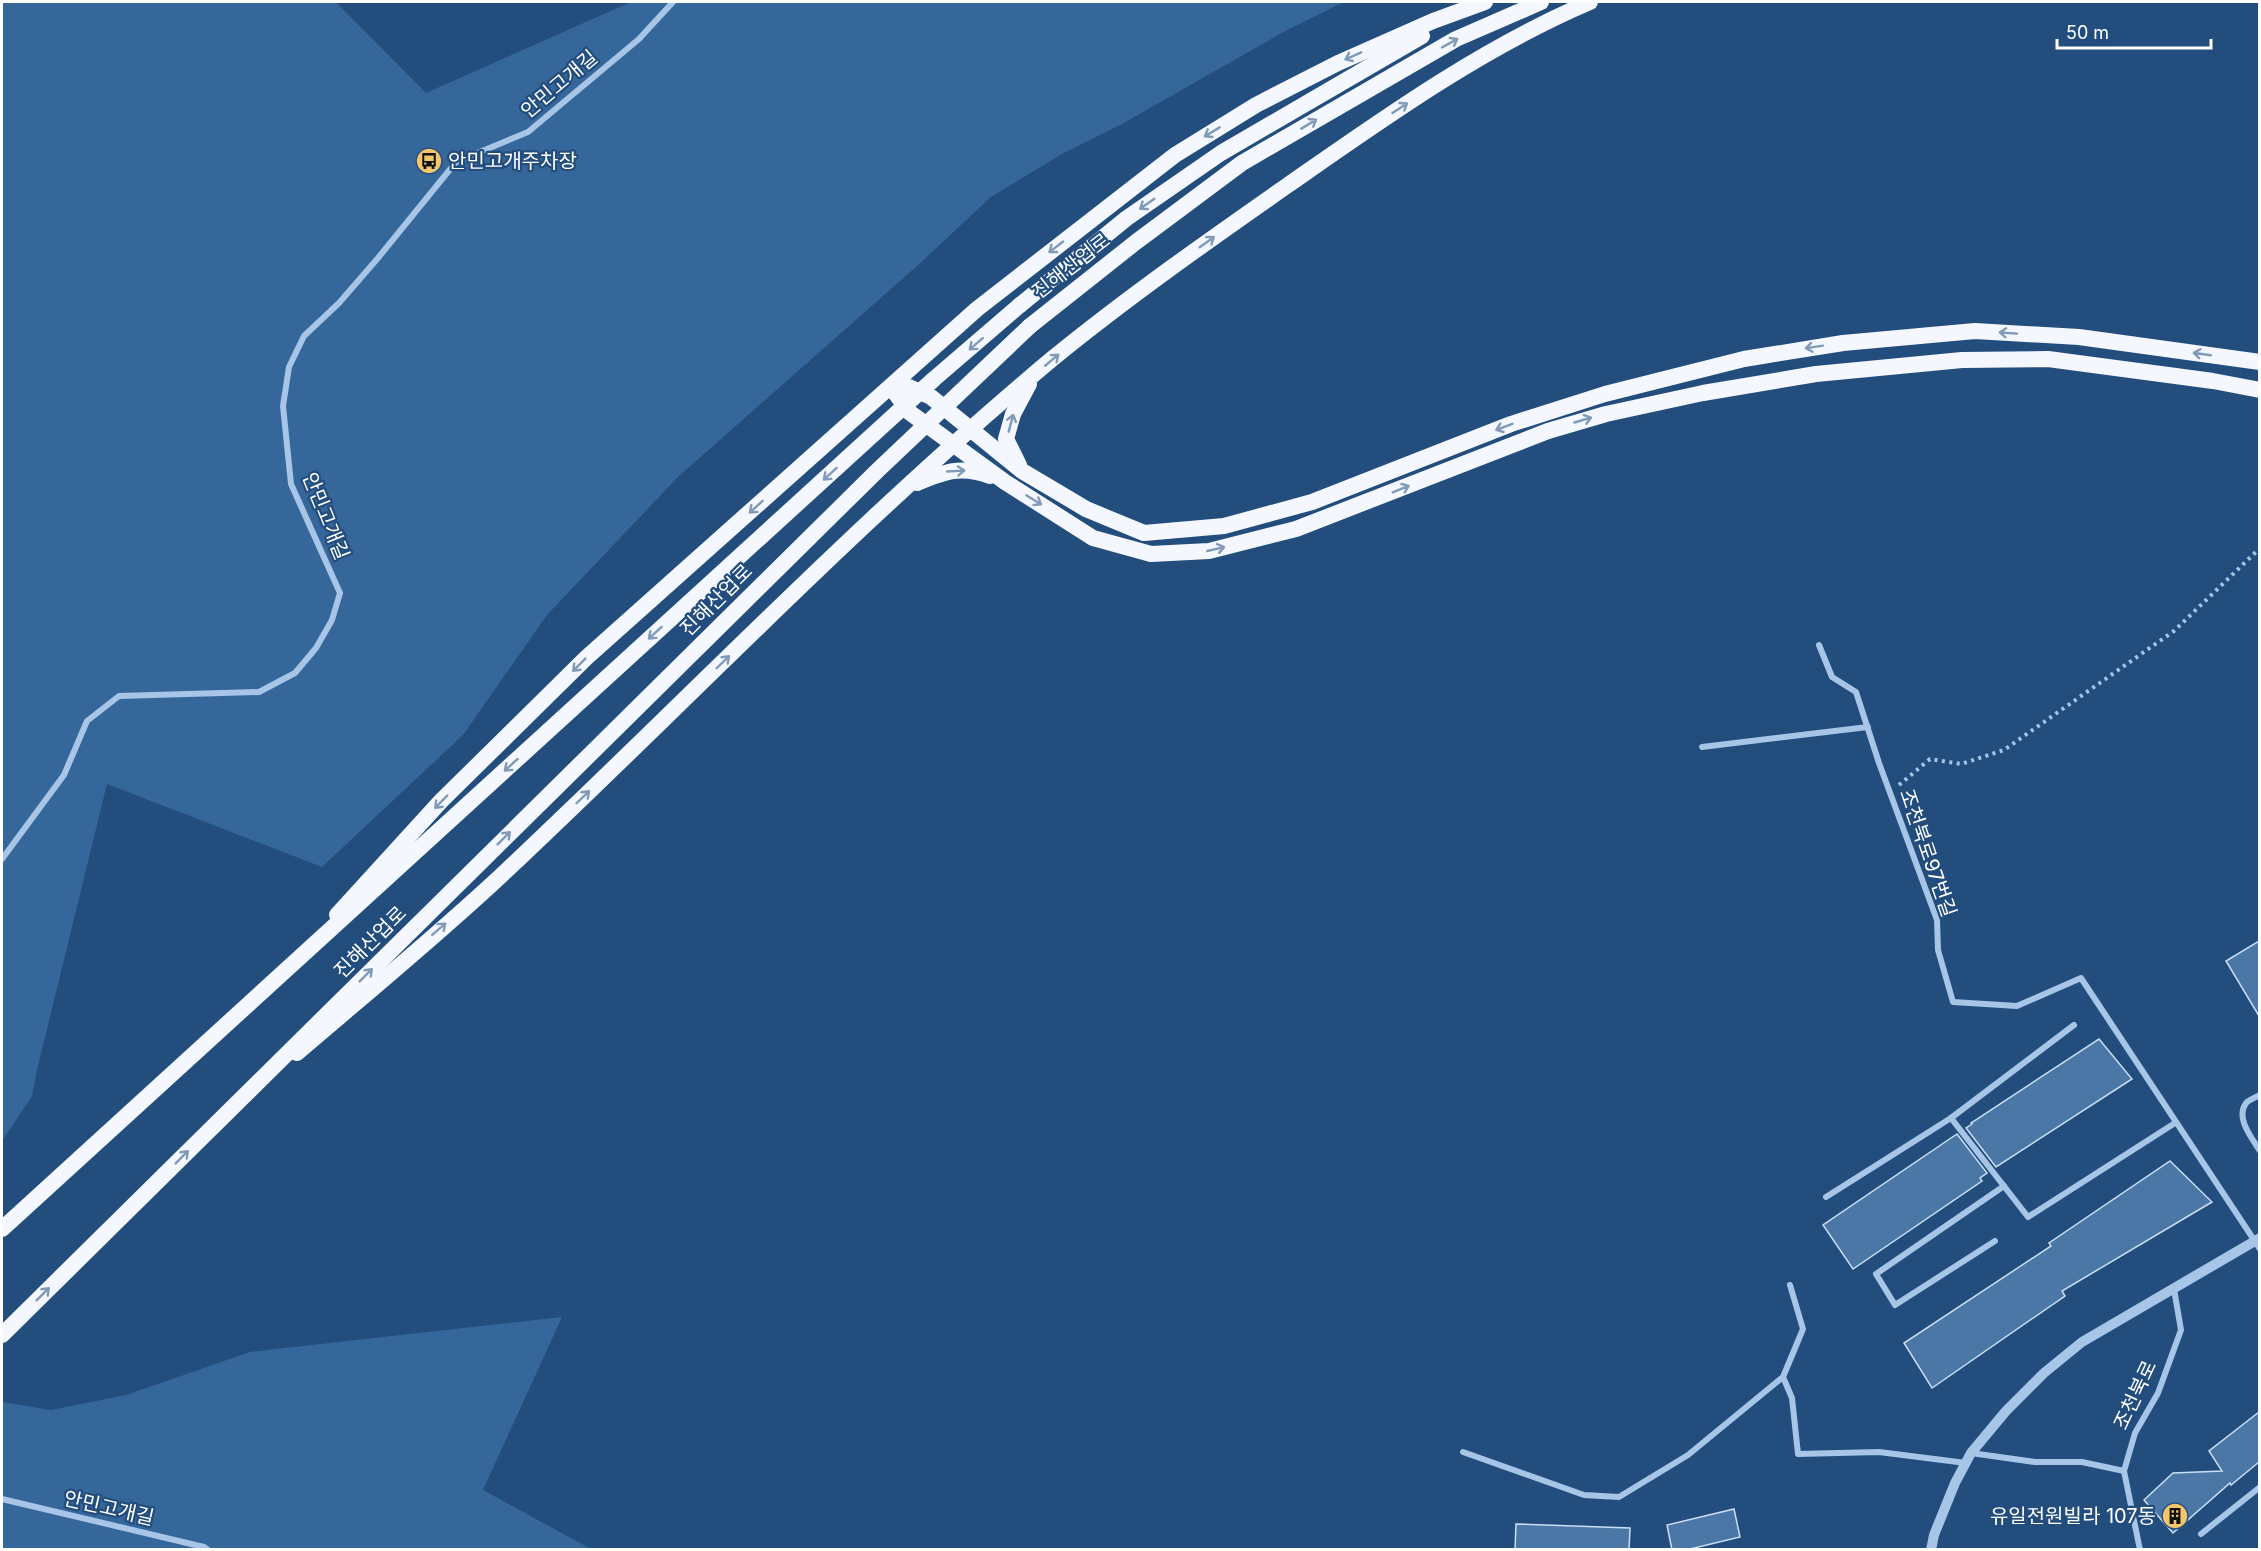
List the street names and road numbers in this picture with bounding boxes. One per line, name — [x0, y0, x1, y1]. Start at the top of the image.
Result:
street label: 안민고개길 — [516, 45, 602, 123]
street label: 진해산업로 — [1027, 228, 1115, 304]
street label: 안민고개길 — [298, 469, 354, 563]
street label: 진해산업로 — [675, 559, 757, 641]
street label: 조천북로97번길 — [1895, 786, 1961, 920]
street label: 진해산업로 — [329, 901, 411, 983]
street label: 조천북로 — [2109, 1357, 2161, 1433]
street label: 안민고개길 — [61, 1486, 157, 1530]

